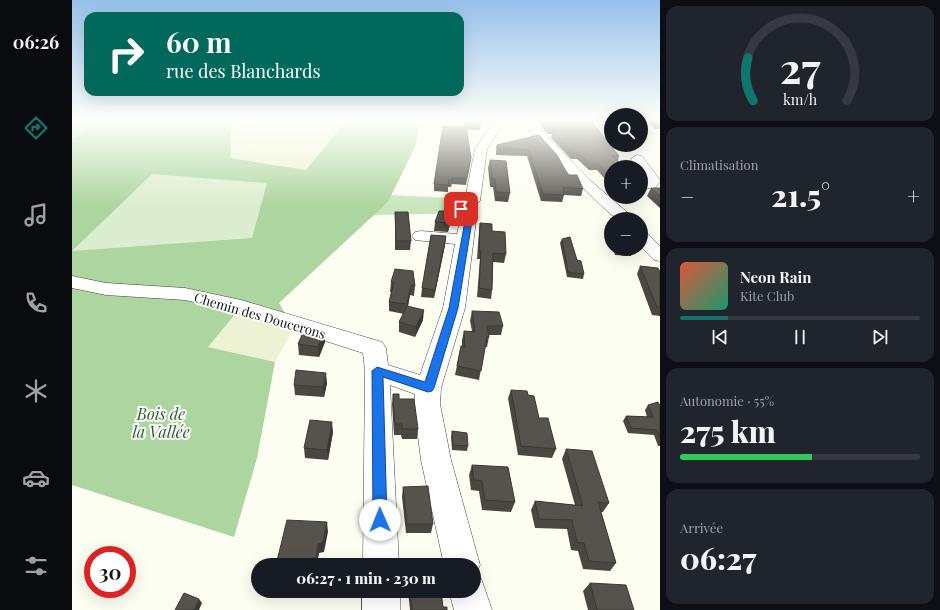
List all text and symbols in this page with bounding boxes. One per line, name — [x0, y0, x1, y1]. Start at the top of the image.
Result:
text: 60 m — [166, 23, 232, 60]
icon: right — [100, 28, 152, 80]
text: 06:26 — [13, 30, 59, 54]
text: 27 — [780, 39, 820, 94]
text: rue des Blanchards — [166, 59, 321, 83]
text: km/h — [783, 90, 818, 109]
map controls — [604, 108, 648, 256]
button: search — [604, 108, 648, 152]
icon: directions — [22, 114, 50, 142]
text: Climatisation — [680, 156, 758, 173]
button: + — [604, 160, 648, 204]
text: 21.5° — [771, 175, 830, 215]
text: − — [680, 181, 694, 211]
text: + — [907, 181, 920, 211]
pin — [444, 192, 478, 226]
icon: arrive — [450, 198, 472, 220]
icon: music — [22, 201, 50, 229]
button: − — [604, 212, 648, 256]
text: Neon Rain — [740, 267, 811, 287]
text: Kite Club — [740, 287, 794, 304]
street label: Chemin des Doucerons — [192, 288, 328, 342]
icon: phone — [22, 289, 50, 317]
icon: previous — [709, 326, 731, 348]
icon: pause — [789, 326, 811, 348]
icon: next — [869, 326, 891, 348]
icon: climate — [22, 377, 50, 405]
text: Autonomie · 55% — [680, 392, 774, 409]
park label: Bois de la Vallée — [132, 403, 190, 442]
text: 275 km — [680, 411, 776, 451]
icon: car — [22, 464, 50, 492]
position arrow — [359, 499, 401, 541]
text: Arrivée — [680, 519, 723, 536]
text: 06:27 — [680, 538, 756, 578]
speed limit sign: 30 — [84, 546, 136, 598]
icon: filters — [22, 552, 50, 580]
text: 06:27 · 1 min · 230 m — [296, 568, 436, 588]

